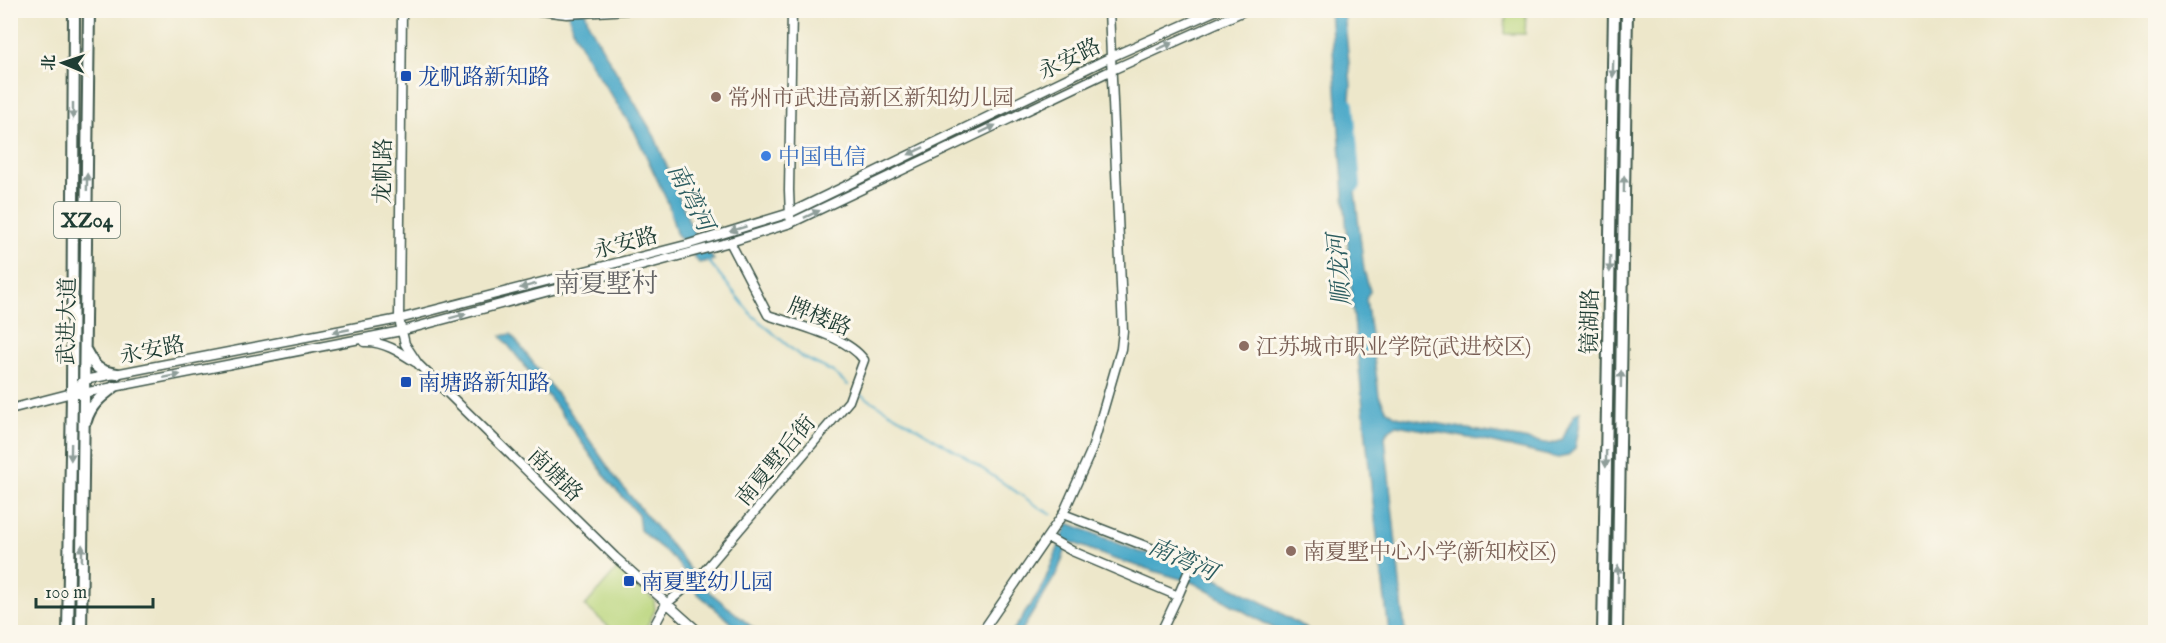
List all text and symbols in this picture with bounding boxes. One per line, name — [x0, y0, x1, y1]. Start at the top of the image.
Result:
north arrow — [33, 33, 93, 93]
street label: 永安路 — [1034, 33, 1106, 87]
one-way arrow — [1156, 42, 1173, 51]
text: 北 — [40, 54, 60, 71]
one-way arrow — [1609, 59, 1618, 78]
place label: 龙帆路新知路 — [418, 64, 550, 92]
marker: 龙帆路新知路 — [399, 69, 413, 83]
place label: 常州市武进高新区新知幼儿园 — [728, 85, 1014, 113]
marker: 常州市武进高新区新知幼儿园 — [709, 90, 723, 104]
one-way arrow — [68, 101, 78, 120]
one-way arrow — [979, 125, 996, 134]
street label: 龙帆路 — [369, 138, 399, 204]
place label: 中国电信 — [778, 144, 866, 172]
one-way arrow — [908, 146, 925, 156]
marker: 中国电信 — [759, 149, 773, 163]
water label: 南湾河 — [660, 159, 722, 240]
one-way arrow — [82, 173, 92, 192]
one-way arrow — [1620, 175, 1629, 194]
road number: XZ04 — [54, 202, 120, 238]
one-way arrow — [804, 209, 822, 219]
street label: 永安路 — [590, 222, 661, 266]
one-way arrow — [729, 225, 747, 234]
water label: 顺龙河 — [1322, 229, 1359, 307]
one-way arrow — [1605, 254, 1615, 273]
district label: 南夏墅村 — [554, 268, 658, 301]
street label: 武进大道 — [53, 277, 83, 365]
one-way arrow — [519, 282, 537, 291]
street label: 镜湖路 — [1576, 288, 1606, 354]
street label: 牌楼路 — [783, 293, 855, 343]
one-way arrow — [449, 311, 467, 320]
one-way arrow — [332, 327, 351, 336]
street label: 永安路 — [117, 331, 187, 371]
place label: 江苏城市职业学院(武进校区) — [1256, 334, 1531, 362]
marker: 江苏城市职业学院(武进校区) — [1237, 339, 1251, 353]
place label: 南塘路新知路 — [418, 370, 550, 398]
one-way arrow — [1616, 370, 1626, 389]
one-way arrow — [163, 371, 182, 380]
marker: 南塘路新知路 — [399, 375, 413, 389]
street label: 南夏墅后街 — [730, 410, 823, 512]
one-way arrow — [66, 442, 76, 461]
street label: 南塘路 — [521, 442, 588, 508]
one-way arrow — [1601, 449, 1611, 468]
water label: 南湾河 — [1143, 532, 1225, 591]
place label: 南夏墅中心小学(新知校区) — [1303, 539, 1556, 567]
one-way arrow — [77, 544, 87, 563]
marker: 南夏墅中心小学(新知校区) — [1284, 544, 1298, 558]
one-way arrow — [1613, 565, 1623, 584]
place label: 南夏墅幼儿园 — [641, 569, 773, 597]
scale bar — [36, 571, 153, 609]
marker: 南夏墅幼儿园 — [622, 574, 636, 588]
text: 100 m — [45, 582, 87, 605]

